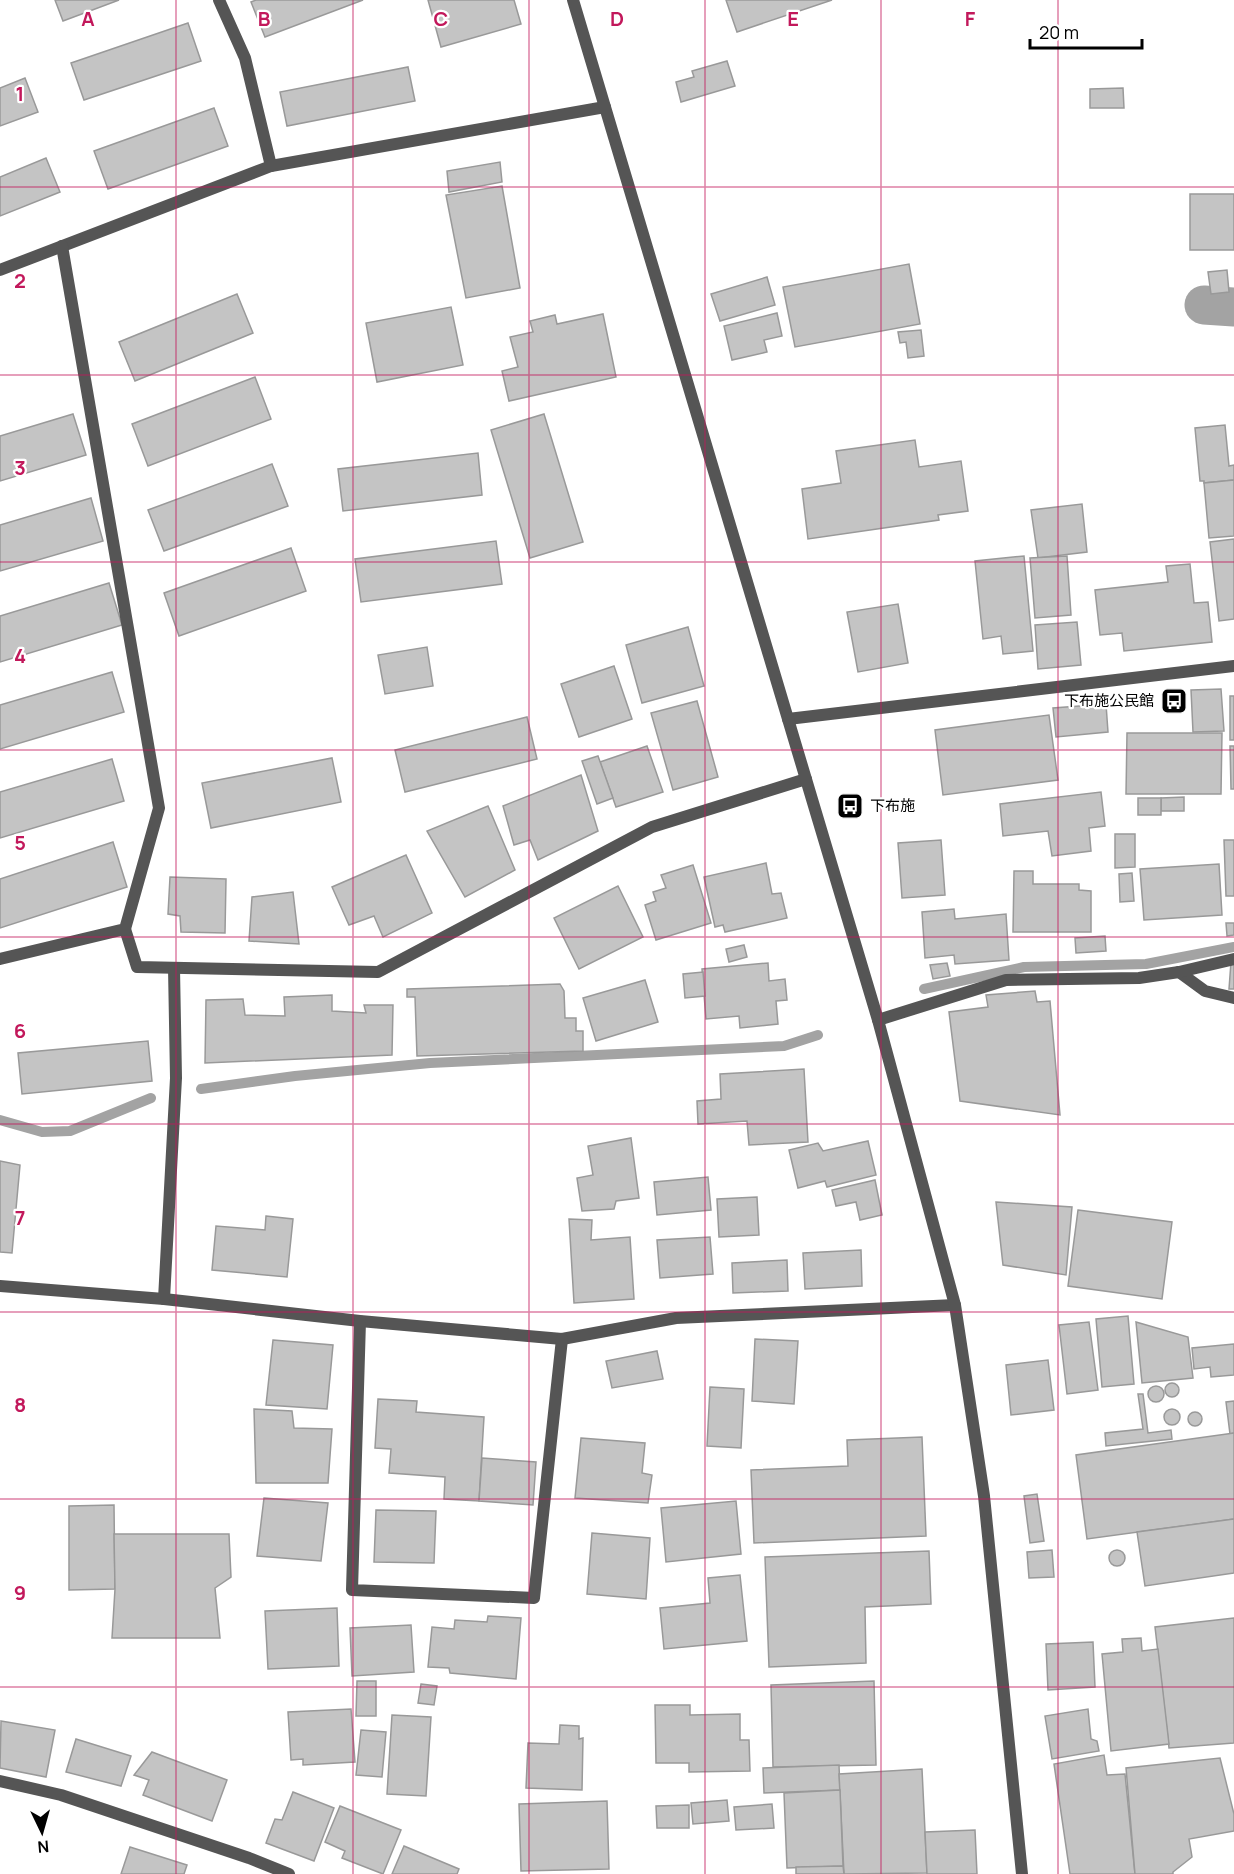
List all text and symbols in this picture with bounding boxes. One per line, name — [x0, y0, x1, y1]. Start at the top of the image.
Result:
text: A — [81, 5, 95, 32]
text: B — [258, 5, 271, 32]
text: C — [434, 5, 448, 32]
text: D — [610, 5, 624, 32]
text: E — [787, 5, 799, 32]
text: F — [965, 5, 976, 32]
scale bar — [1030, 12, 1142, 50]
text: 20 m — [1039, 20, 1079, 44]
text: 1 — [16, 80, 24, 107]
text: 2 — [14, 267, 26, 294]
text: 3 — [14, 454, 26, 481]
text: 4 — [14, 642, 26, 669]
bus stop icon: 下布施公民館 — [1159, 686, 1189, 716]
place label: 下布施公民館 — [1064, 690, 1154, 711]
bus stop icon: 下布施 — [835, 791, 865, 821]
place label: 下布施 — [870, 795, 915, 816]
text: 5 — [14, 829, 26, 856]
text: 6 — [14, 1017, 26, 1044]
text: 7 — [15, 1204, 25, 1231]
text: 8 — [14, 1391, 26, 1418]
text: 9 — [14, 1579, 26, 1606]
north arrow — [12, 1802, 72, 1862]
text: N — [37, 1835, 50, 1858]

